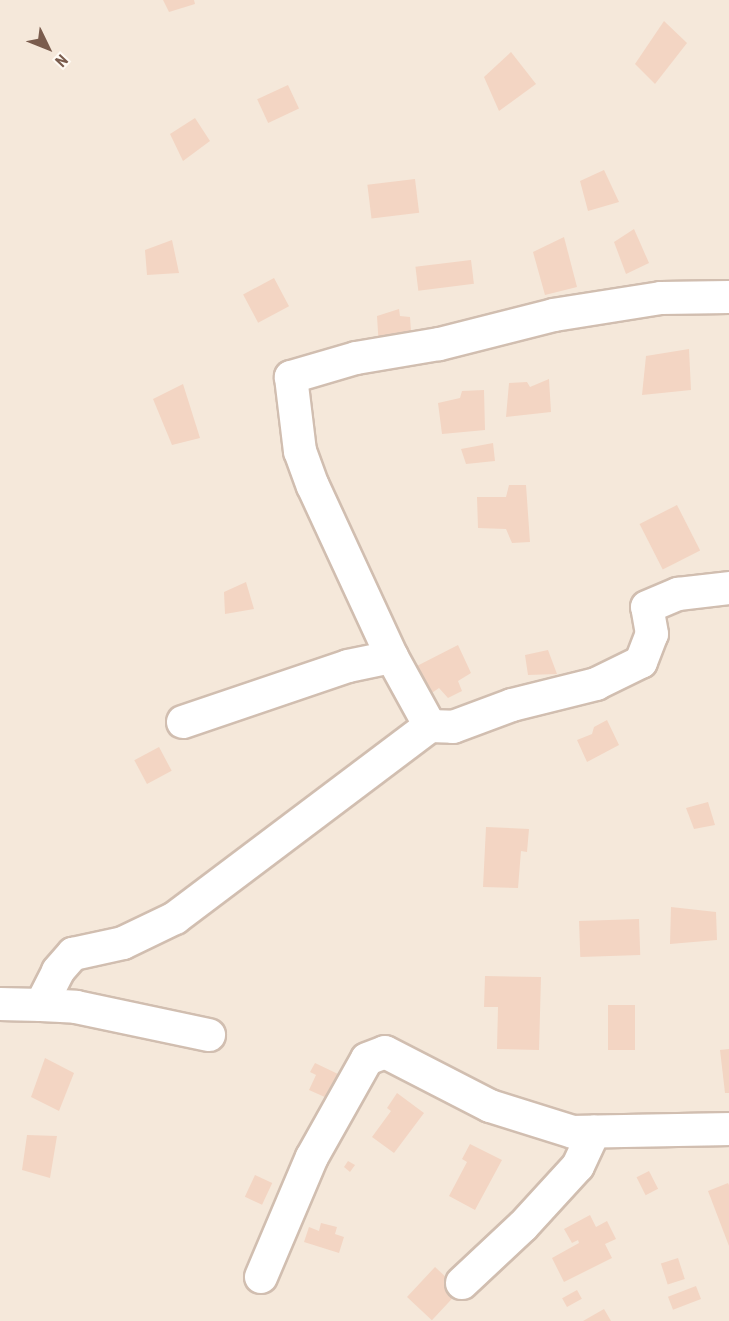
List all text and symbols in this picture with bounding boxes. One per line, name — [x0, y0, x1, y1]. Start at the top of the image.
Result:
north arrow — [18, 18, 78, 78]
text: N — [51, 51, 72, 71]

